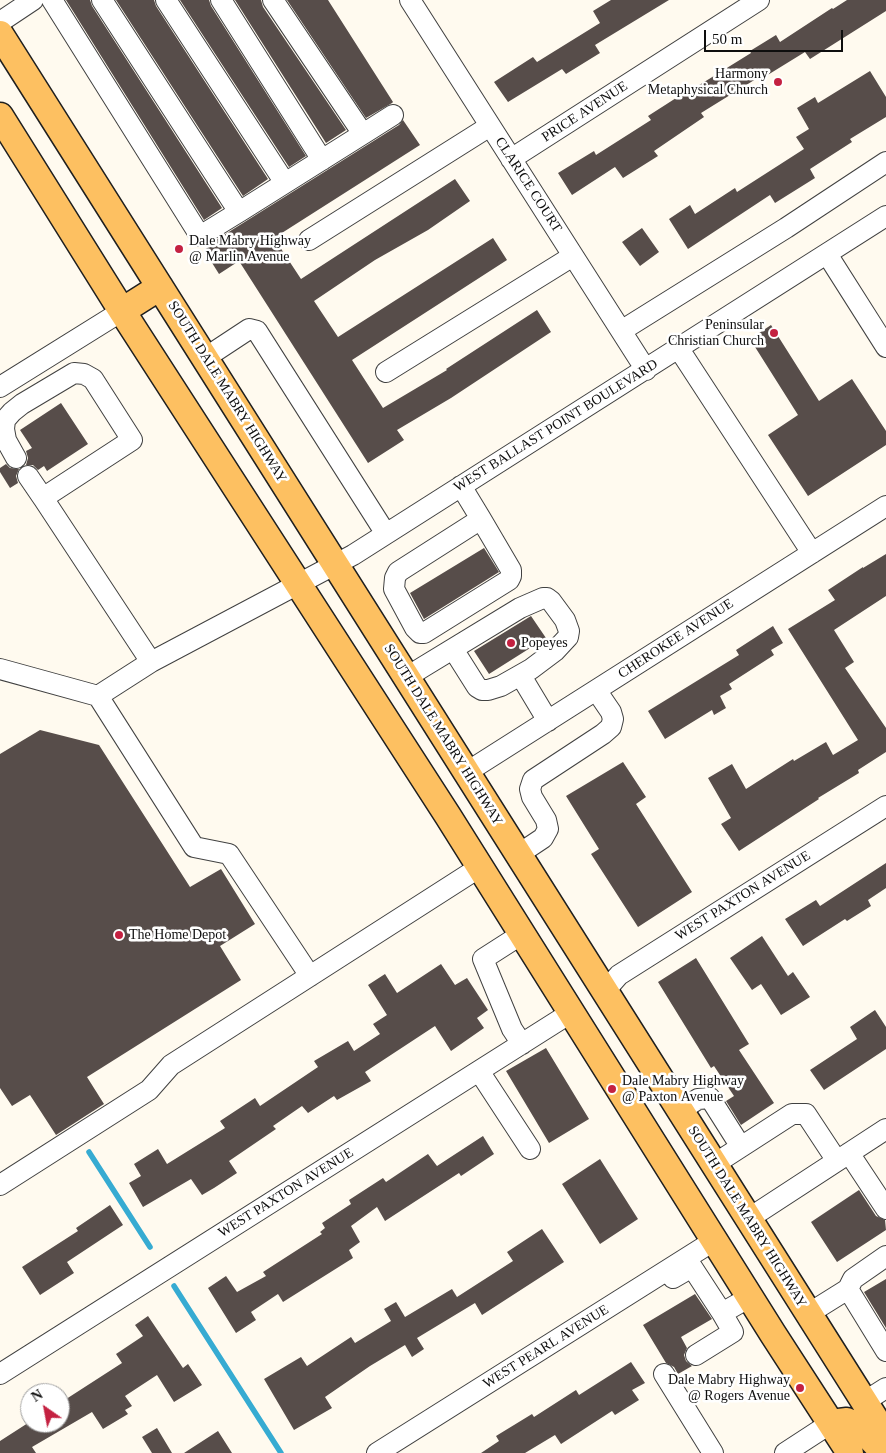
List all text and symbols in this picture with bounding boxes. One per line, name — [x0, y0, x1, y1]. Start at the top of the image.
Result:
scale bar — [706, 20, 845, 52]
text: 50 m — [712, 31, 742, 47]
place label: Harmony Metaphysical Church — [648, 66, 768, 98]
marker: Harmony Metaphysical Church — [772, 76, 784, 88]
street label: PRICE AVENUE — [539, 78, 631, 146]
street label: CLARICE COURT — [491, 134, 565, 236]
place label: Dale Mabry Highway @ Marlin Avenue — [189, 233, 311, 266]
marker: Dale Mabry Highway @ Marlin Avenue — [173, 243, 185, 255]
street label: SOUTH DALE MABRY HIGHWAY — [164, 298, 290, 486]
place label: Peninsular Christian Church — [668, 317, 764, 350]
marker: Peninsular Christian Church — [768, 327, 780, 339]
street label: WEST BALLAST POINT BOULEVARD — [451, 356, 661, 496]
street label: CHEROKEE AVENUE — [615, 595, 737, 683]
place label: Popeyes — [521, 635, 568, 651]
marker: Popeyes — [505, 637, 517, 649]
street label: SOUTH DALE MABRY HIGHWAY — [380, 641, 506, 829]
street label: WEST PAXTON AVENUE — [672, 848, 814, 944]
place label: The Home Depot — [129, 927, 226, 943]
marker: The Home Depot — [113, 929, 125, 941]
place label: Dale Mabry Highway @ Paxton Avenue — [622, 1073, 744, 1106]
marker: Dale Mabry Highway @ Paxton Avenue — [606, 1083, 618, 1095]
street label: SOUTH DALE MABRY HIGHWAY — [684, 1123, 810, 1311]
street label: WEST PAXTON AVENUE — [215, 1145, 357, 1241]
street label: WEST PEARL AVENUE — [480, 1301, 612, 1393]
place label: Dale Mabry Highway @ Rogers Avenue — [668, 1372, 790, 1404]
marker: Dale Mabry Highway @ Rogers Avenue — [794, 1382, 806, 1394]
north arrow — [20, 1383, 70, 1433]
text: N — [29, 1387, 45, 1405]

